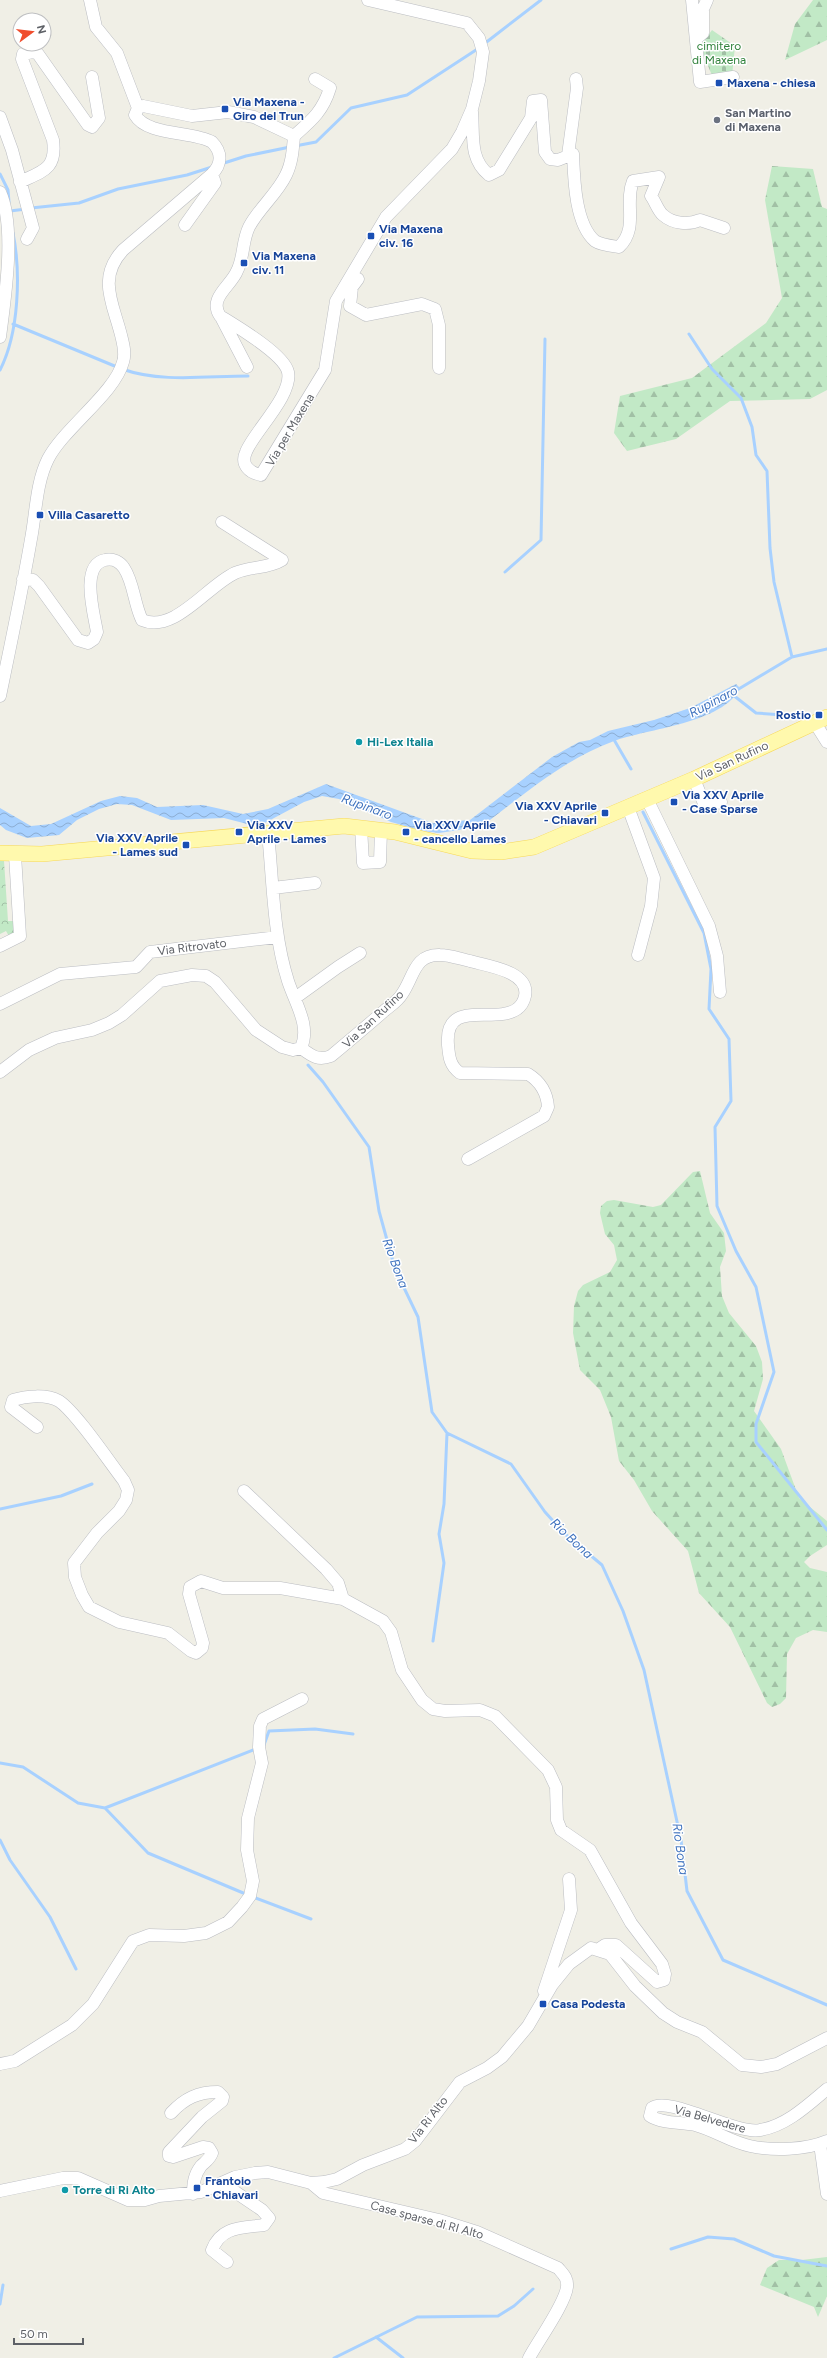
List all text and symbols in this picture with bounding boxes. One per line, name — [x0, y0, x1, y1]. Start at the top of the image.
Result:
north arrow — [12, 12, 52, 52]
text: N — [34, 24, 49, 35]
park label: cimitero di Maxena — [692, 39, 746, 67]
place label: Maxena - chiesa — [727, 76, 816, 90]
marker: Maxena - chiesa — [714, 78, 724, 88]
place label: Via Maxena - Giro del Trun — [233, 95, 305, 123]
marker: Via Maxena - Giro del Trun — [220, 104, 230, 114]
place label: San Martino di Maxena — [725, 106, 791, 134]
marker: San Martino di Maxena — [712, 115, 722, 125]
place label: Via Maxena civ. 16 — [379, 222, 443, 250]
marker: Via Maxena civ. 16 — [366, 231, 376, 241]
place label: Via Maxena civ. 11 — [252, 249, 316, 277]
marker: Via Maxena civ. 11 — [239, 258, 249, 268]
street label: Via per Maxena — [263, 391, 317, 469]
place label: Villa Casaretto — [48, 508, 130, 522]
marker: Villa Casaretto — [35, 510, 45, 520]
water label: Rupinaro — [686, 682, 741, 721]
place label: Rostio — [776, 708, 811, 722]
marker: Rostio — [814, 710, 824, 720]
place label: Hi-Lex Italia — [367, 735, 433, 749]
marker: Hi-Lex Italia — [354, 737, 364, 747]
street label: Via San Rufino — [694, 738, 771, 784]
place label: Via XXV Aprile - Case Sparse — [682, 788, 764, 816]
water label: Rupinaro — [339, 790, 395, 823]
marker: Via XXV Aprile - Case Sparse — [669, 797, 679, 807]
place label: Via XXV Aprile - Chiavari — [515, 799, 597, 827]
marker: Via XXV Aprile - Chiavari — [600, 808, 610, 818]
place label: Via XXV Aprile - Lames — [247, 818, 327, 846]
place label: Via XXV Aprile - cancello Lames — [414, 818, 506, 846]
marker: Via XXV Aprile - Lames — [234, 827, 244, 837]
marker: Via XXV Aprile - cancello Lames — [401, 827, 411, 837]
place label: Via XXV Aprile - Lames sud — [96, 831, 178, 859]
marker: Via XXV Aprile - Lames sud — [181, 840, 191, 850]
street label: Via Ritrovato — [157, 936, 227, 958]
street label: Via San Rufino — [340, 987, 406, 1051]
water label: Rio Bona — [380, 1236, 412, 1291]
water label: Rio Bona — [547, 1515, 596, 1562]
water label: Rio Bona — [669, 1822, 692, 1876]
place label: Casa Podesta — [551, 1997, 626, 2011]
marker: Casa Podesta — [538, 1999, 548, 2009]
street label: Via Ri Alto — [405, 2094, 451, 2146]
street label: Via Belvedere — [673, 2102, 748, 2136]
place label: Frantoio - Chiavari — [205, 2174, 258, 2202]
place label: Torre di Ri Alto — [73, 2183, 155, 2197]
marker: Frantoio - Chiavari — [192, 2183, 202, 2193]
marker: Torre di Ri Alto — [60, 2185, 70, 2195]
street label: Case sparse di RI Alto — [369, 2198, 485, 2242]
scale bar — [14, 2320, 83, 2346]
text: 50 m — [20, 2327, 48, 2341]

